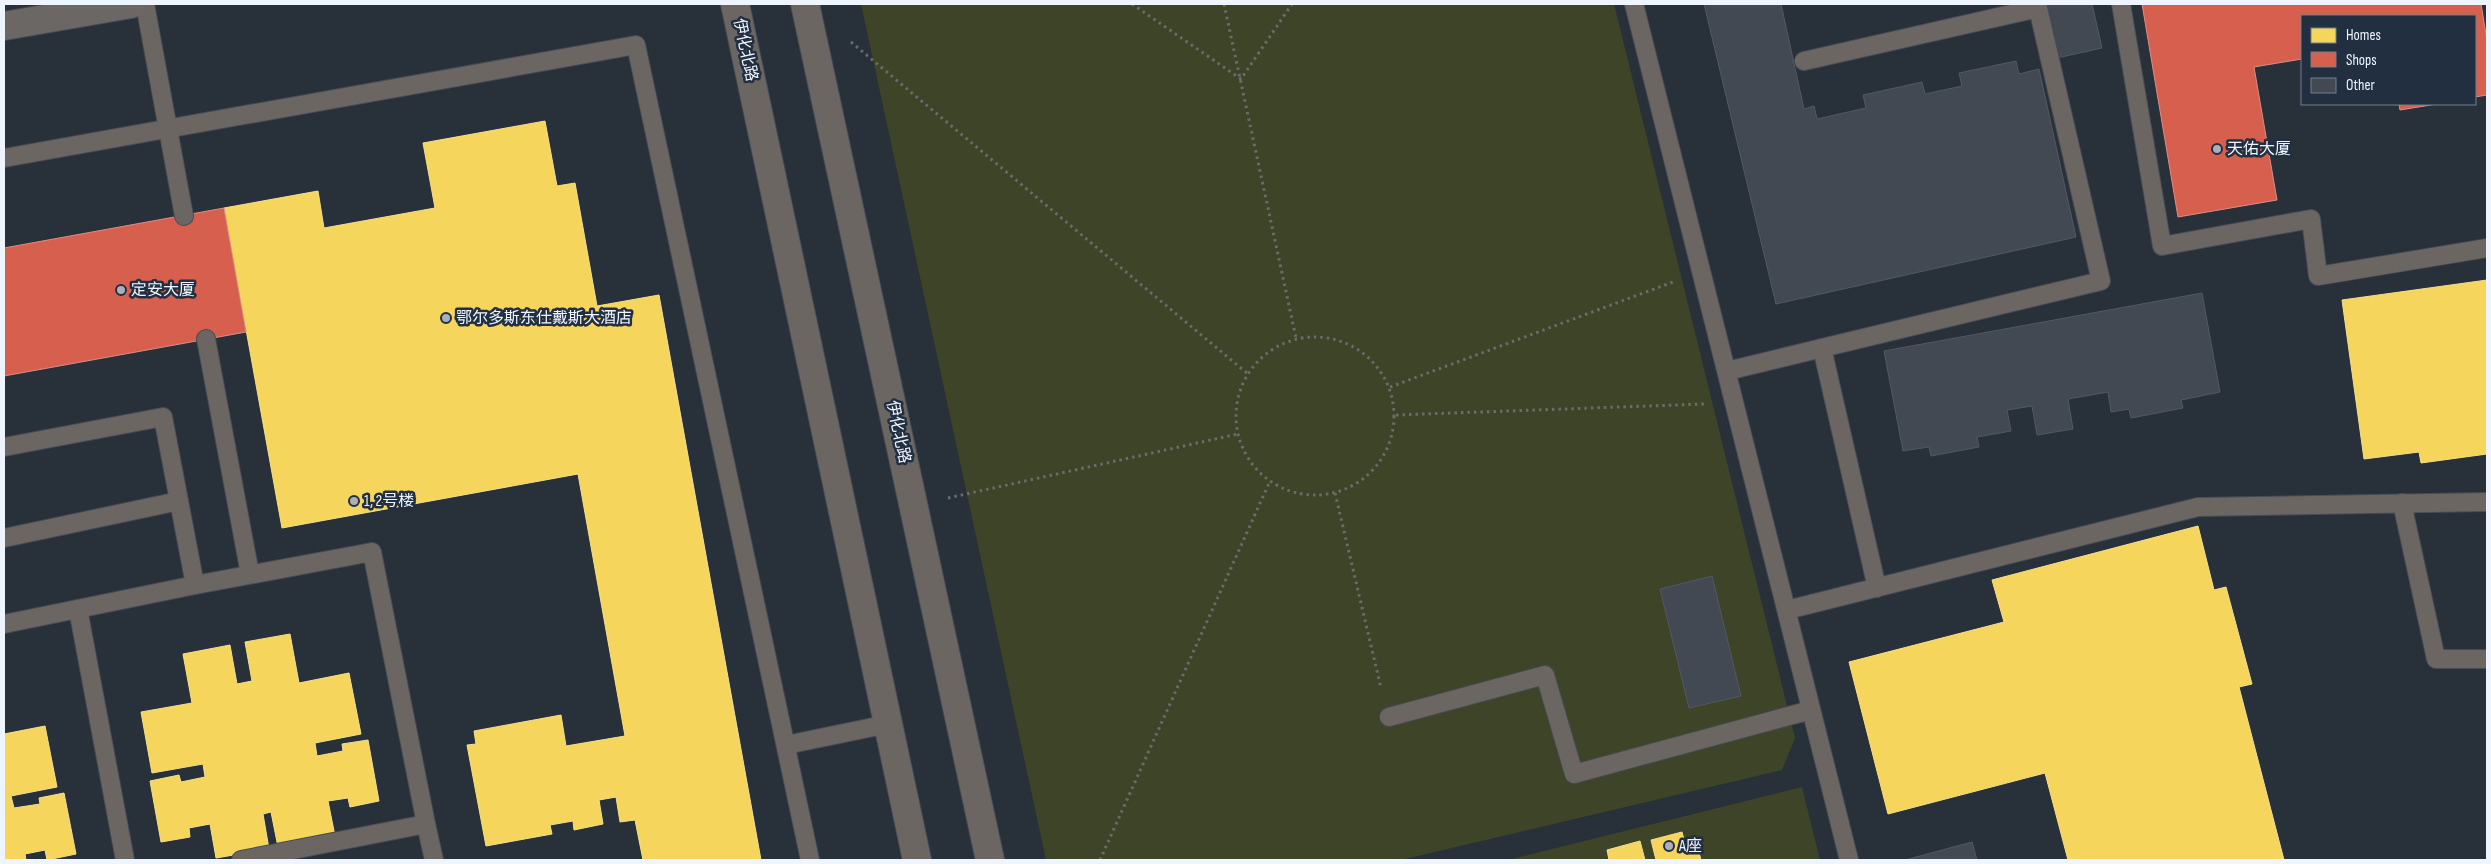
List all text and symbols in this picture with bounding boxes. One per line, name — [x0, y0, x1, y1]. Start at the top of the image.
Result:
legend — [2301, 15, 2476, 105]
street label: 伊化北路 — [729, 17, 761, 83]
text: Homes — [2346, 26, 2381, 45]
text: Shops — [2346, 51, 2377, 70]
text: Other — [2346, 76, 2375, 95]
place label: 天佑大厦 — [2227, 140, 2291, 159]
marker: 天佑大厦 — [2211, 143, 2223, 155]
place label: 定安大厦 — [131, 281, 195, 300]
marker: 定安大厦 — [115, 284, 127, 296]
place label: 鄂尔多斯东仕戴斯大酒店 — [456, 309, 632, 328]
marker: 鄂尔多斯东仕戴斯大酒店 — [440, 312, 452, 324]
street label: 伊化北路 — [882, 399, 914, 465]
place label: 1, 2号楼 — [364, 492, 414, 511]
marker: 1, 2号楼 — [348, 495, 360, 507]
place label: A座 — [1678, 837, 1702, 856]
marker: A座 — [1663, 840, 1675, 852]

